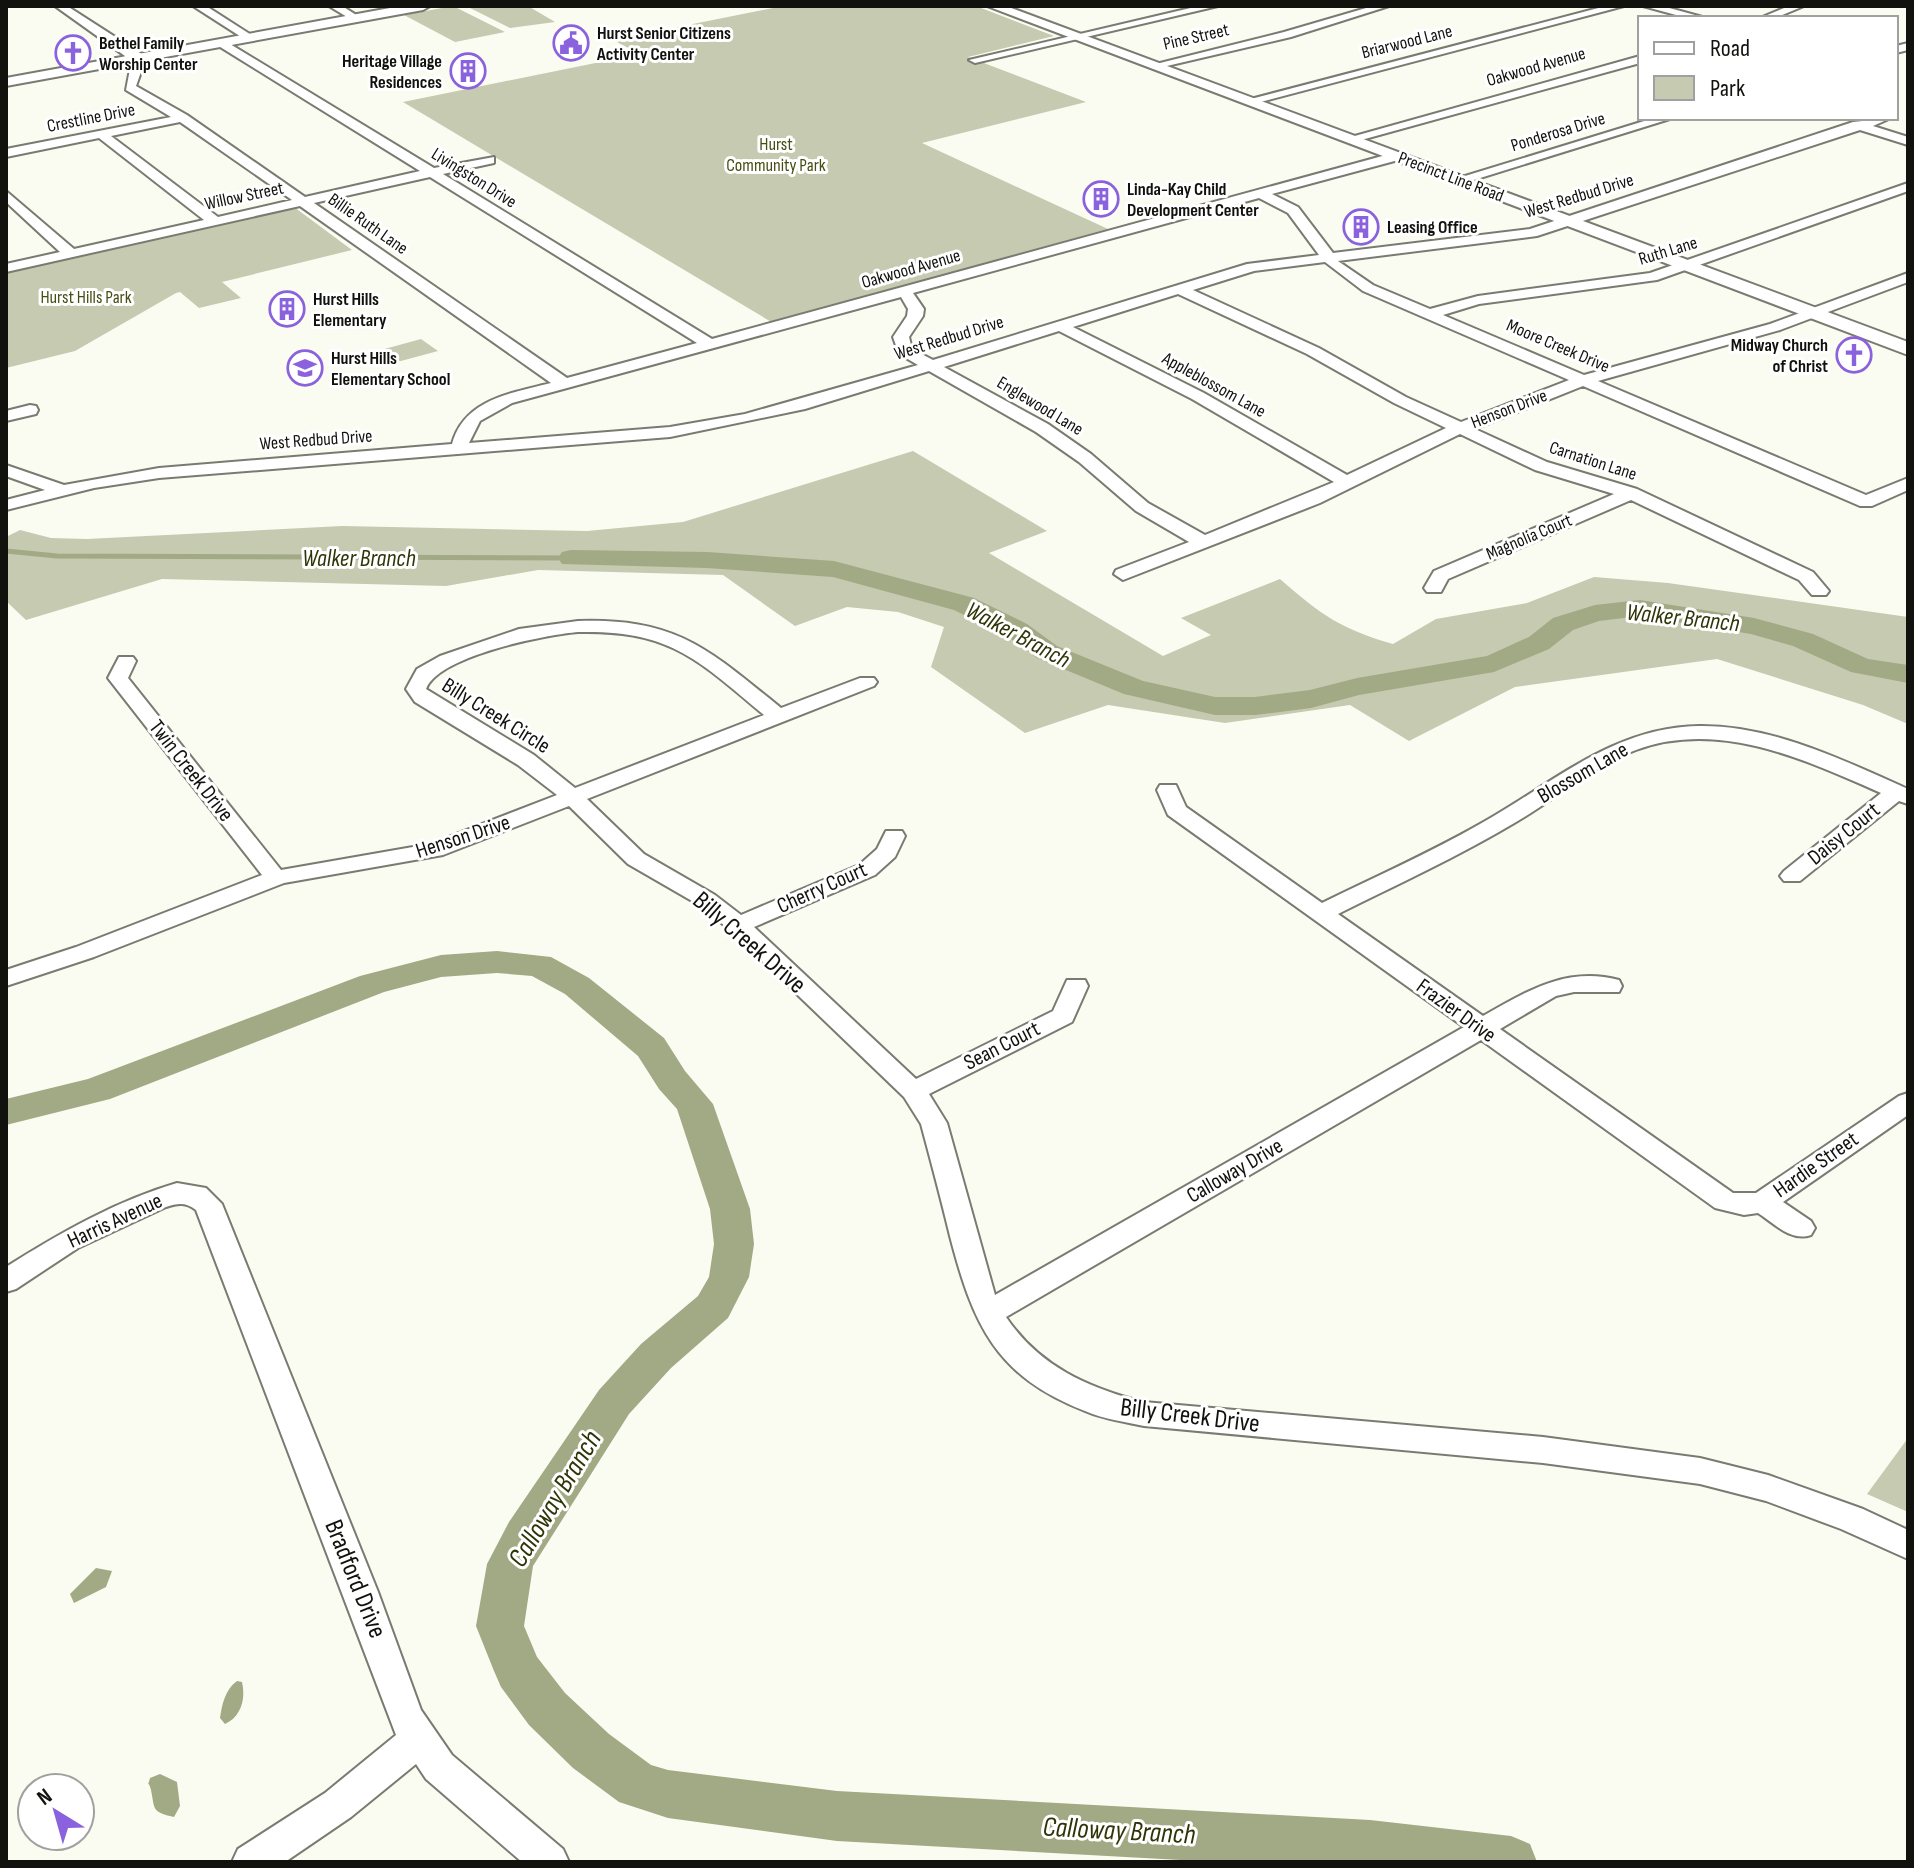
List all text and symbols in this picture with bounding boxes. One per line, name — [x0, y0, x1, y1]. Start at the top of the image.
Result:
legend — [1638, 16, 1898, 120]
street label: Pine Street — [1161, 19, 1231, 55]
street label: Briarwood Lane — [1359, 21, 1455, 63]
place label: Hurst Senior Citizens Activity Center — [596, 23, 731, 65]
public building icon: Hurst Senior Citizens Activity Center — [552, 24, 590, 62]
place label: Bethel Family Worship Center — [99, 33, 198, 75]
church icon: Bethel Family Worship Center — [54, 34, 92, 72]
text: Road — [1710, 34, 1750, 63]
street label: Oakwood Avenue — [1484, 43, 1588, 91]
place label: Heritage Village Residences — [342, 51, 442, 93]
building icon: Heritage Village Residences — [449, 52, 487, 90]
text: Park — [1710, 74, 1745, 103]
street label: Crestline Drive — [45, 99, 137, 137]
street label: Ponderosa Drive — [1508, 108, 1608, 156]
park label: Hurst Community Park — [726, 134, 826, 176]
street label: Livingston Drive — [428, 144, 520, 212]
street label: Precinct Line Road — [1395, 147, 1507, 207]
street label: West Redbud Drive — [1522, 169, 1636, 223]
street label: Willow Street — [203, 177, 286, 215]
place label: Linda-Kay Child Development Center — [1127, 179, 1259, 221]
building icon: Linda-Kay Child Development Center — [1082, 180, 1120, 218]
street label: Billie Ruth Lane — [324, 189, 412, 259]
building icon: Leasing Office — [1342, 208, 1380, 246]
place label: Leasing Office — [1387, 217, 1478, 238]
street label: Ruth Lane — [1636, 232, 1700, 270]
street label: Oakwood Avenue — [859, 245, 963, 293]
park label: Hurst Hills Park — [40, 287, 132, 308]
place label: Hurst Hills Elementary — [313, 289, 387, 331]
building icon: Hurst Hills Elementary — [268, 290, 306, 328]
street label: West Redbud Drive — [892, 311, 1006, 365]
street label: Moore Creek Drive — [1503, 315, 1613, 377]
place label: Midway Church of Christ — [1731, 335, 1828, 377]
church icon: Midway Church of Christ — [1835, 336, 1873, 374]
street label: Appleblossom Lane — [1158, 347, 1269, 422]
place label: Hurst Hills Elementary School — [331, 348, 450, 390]
school or university icon: Hurst Hills Elementary School — [286, 349, 324, 387]
street label: Englewood Lane — [993, 372, 1087, 440]
street label: Henson Drive — [1468, 385, 1550, 433]
street label: West Redbud Drive — [259, 426, 373, 454]
street label: Carnation Lane — [1547, 437, 1639, 485]
street label: Magnolia Court — [1483, 509, 1576, 564]
water label: Walker Branch — [302, 544, 416, 573]
water label: Walker Branch — [961, 596, 1075, 674]
water label: Walker Branch — [1625, 598, 1741, 638]
street label: Billy Creek Circle — [437, 672, 555, 760]
street label: Twin Creek Drive — [143, 715, 239, 827]
street label: Blossom Lane — [1533, 736, 1633, 810]
street label: Daisy Court — [1802, 797, 1886, 871]
street label: Henson Drive — [412, 809, 514, 865]
street label: Cherry Court — [773, 856, 872, 920]
street label: Billy Creek Drive — [686, 885, 812, 1001]
street label: Frazier Drive — [1411, 973, 1501, 1049]
street label: Sean Court — [959, 1015, 1045, 1077]
street label: Hardie Street — [1768, 1126, 1864, 1204]
street label: Calloway Drive — [1182, 1133, 1288, 1209]
street label: Harris Avenue — [63, 1187, 167, 1255]
street label: Billy Creek Drive — [1119, 1392, 1261, 1440]
water label: Calloway Branch — [501, 1425, 609, 1573]
street label: Bradford Drive — [317, 1515, 393, 1643]
north arrow — [16, 1772, 96, 1852]
text: N — [32, 1783, 58, 1812]
water label: Calloway Branch — [1042, 1811, 1197, 1851]

